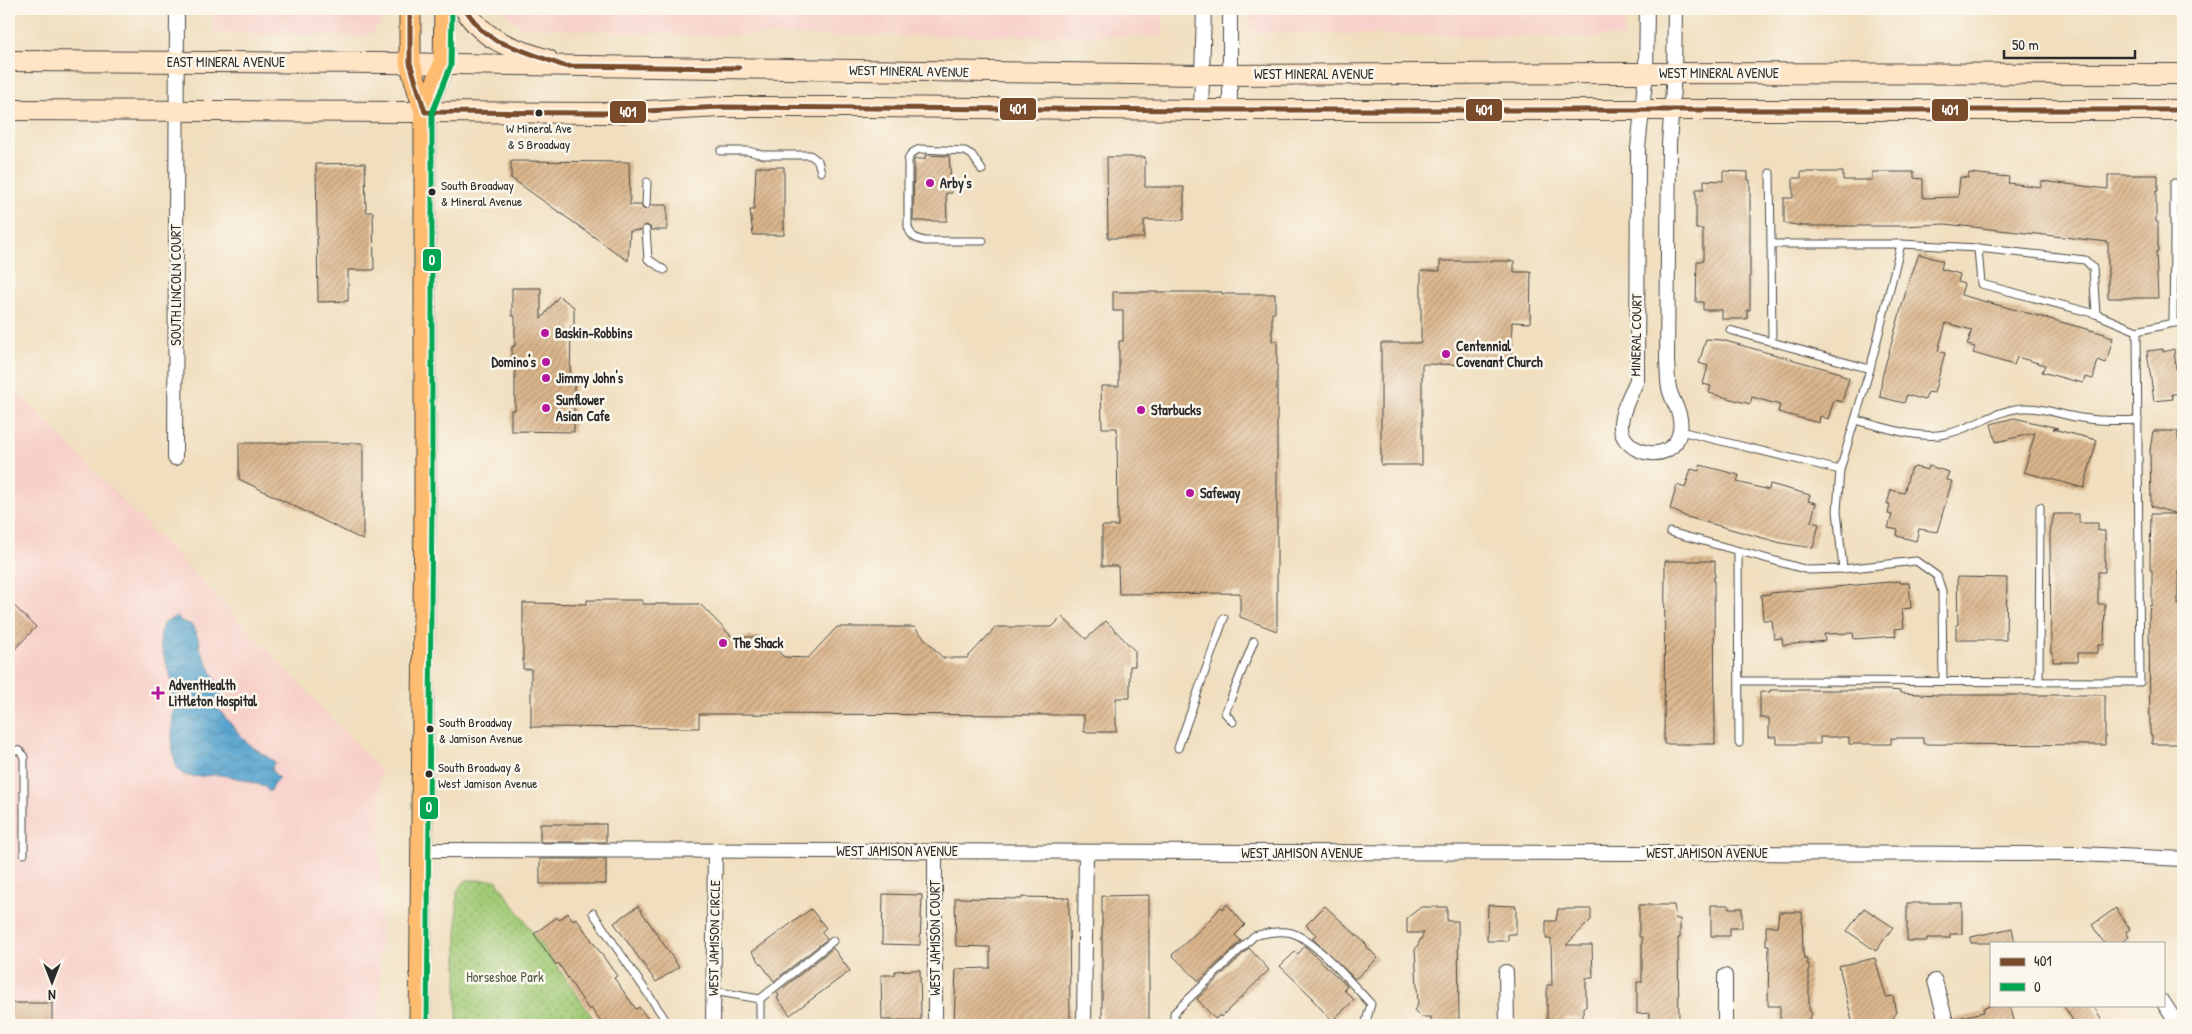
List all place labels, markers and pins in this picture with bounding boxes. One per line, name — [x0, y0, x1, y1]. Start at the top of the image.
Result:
marker: W Mineral Ave & S Broadway — [534, 108, 544, 118]
place label: W Mineral Ave & S Broadway — [506, 119, 572, 153]
place label: Arby's — [940, 173, 972, 194]
place label: South Broadway & Mineral Avenue — [441, 176, 522, 210]
marker: Arby's — [924, 177, 936, 189]
marker: South Broadway & Mineral Avenue — [427, 187, 437, 197]
place label: Baskin-Robbins — [555, 323, 633, 342]
marker: Baskin-Robbins — [539, 327, 551, 339]
place label: Centennial Covenant Church — [1456, 336, 1543, 371]
marker: Centennial Covenant Church — [1440, 348, 1452, 360]
place label: Domino's — [491, 352, 537, 371]
marker: Domino's — [540, 356, 552, 368]
place label: Jimmy John's — [556, 368, 624, 389]
marker: Jimmy John's — [540, 372, 552, 384]
place label: Sunflower Asian Cafe — [556, 390, 611, 425]
place label: Starbucks — [1151, 400, 1202, 419]
marker: Sunflower Asian Cafe — [540, 402, 552, 414]
marker: Starbucks — [1135, 404, 1147, 416]
place label: Safeway — [1200, 483, 1240, 504]
marker: Safeway — [1184, 487, 1196, 499]
place label: The Shack — [732, 633, 783, 652]
marker: The Shack — [717, 637, 729, 649]
place label: AdventHealth Littleton Hospital — [169, 675, 257, 712]
marker: AdventHealth Littleton Hospital — [151, 686, 165, 700]
place label: South Broadway & Jamison Avenue — [439, 713, 523, 747]
marker: South Broadway & Jamison Avenue — [425, 724, 435, 734]
place label: South Broadway & West Jamison Avenue — [438, 758, 537, 792]
marker: South Broadway & West Jamison Avenue — [424, 769, 434, 779]

